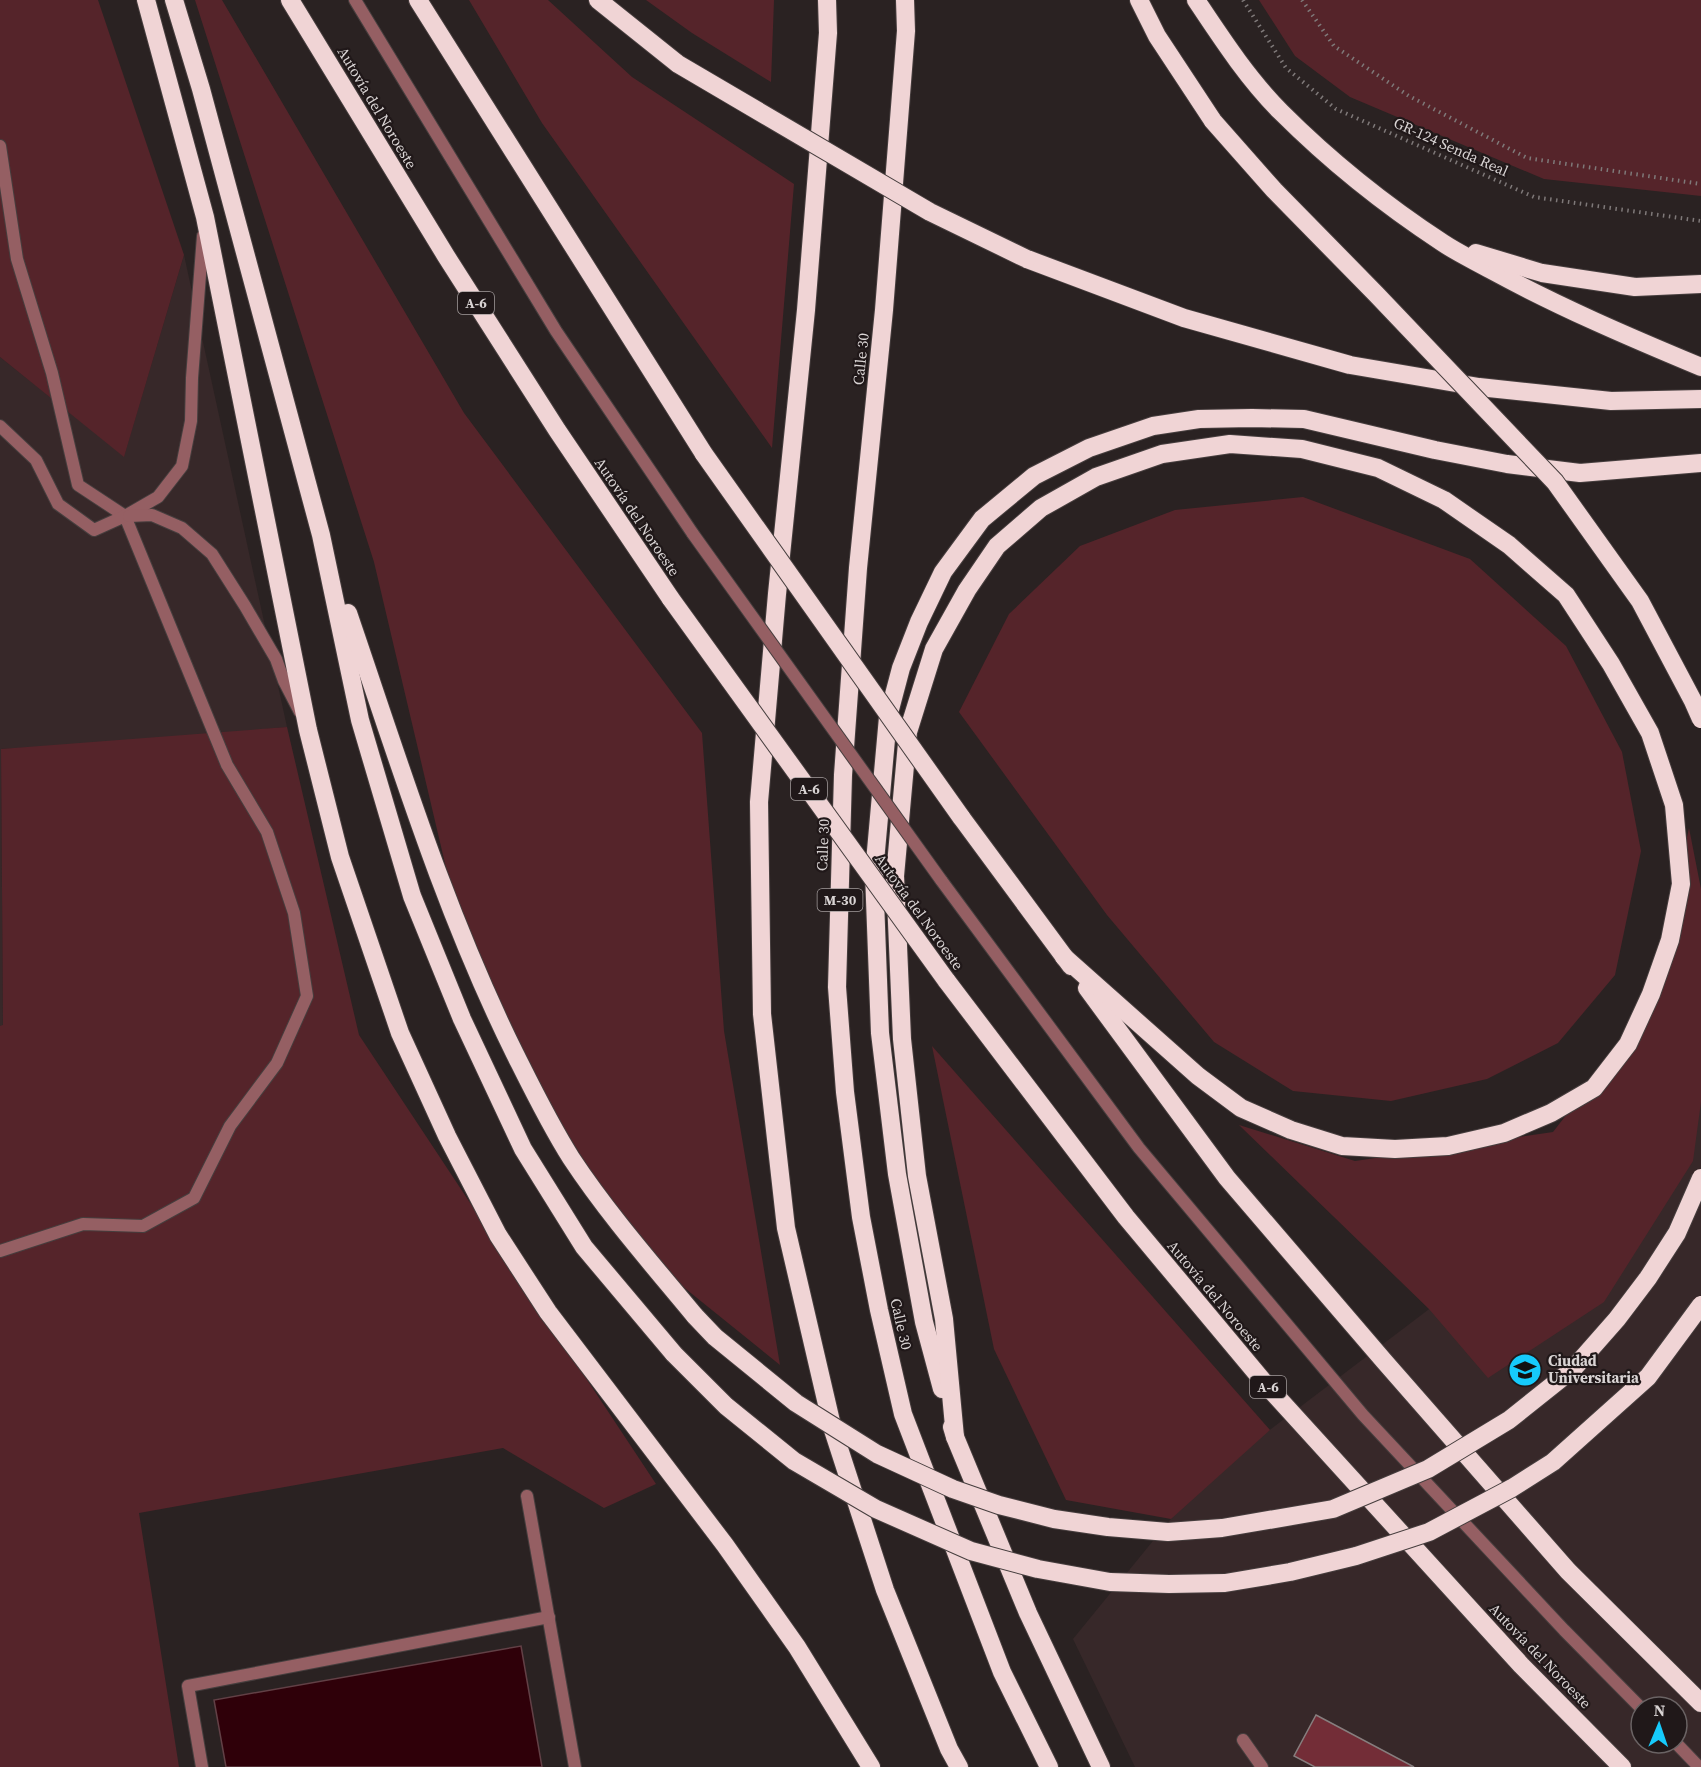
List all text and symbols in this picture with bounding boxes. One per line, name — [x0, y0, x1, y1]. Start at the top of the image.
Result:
street label: Autovía del Noroeste — [333, 43, 422, 173]
street label: GR-124 Senda Real — [1391, 112, 1512, 181]
road number: A-6 — [458, 292, 494, 314]
street label: Calle 30 — [847, 332, 874, 386]
street label: Autovía del Noroeste — [590, 453, 685, 580]
road number: A-6 — [791, 778, 827, 800]
street label: Calle 30 — [811, 819, 834, 871]
street label: Autovía del Noroeste — [870, 849, 969, 974]
road number: M-30 — [818, 889, 862, 911]
street label: Autovía del Noroeste — [1163, 1236, 1268, 1356]
street label: Calle 30 — [885, 1296, 918, 1352]
place label: Ciudad Universitaria — [1548, 1350, 1640, 1388]
school or university icon: Ciudad Universitaria — [1507, 1352, 1543, 1388]
road number: A-6 — [1250, 1376, 1286, 1398]
street label: Autovía del Noroeste — [1485, 1598, 1596, 1713]
north arrow — [1629, 1695, 1689, 1755]
text: N — [1653, 1699, 1666, 1721]

